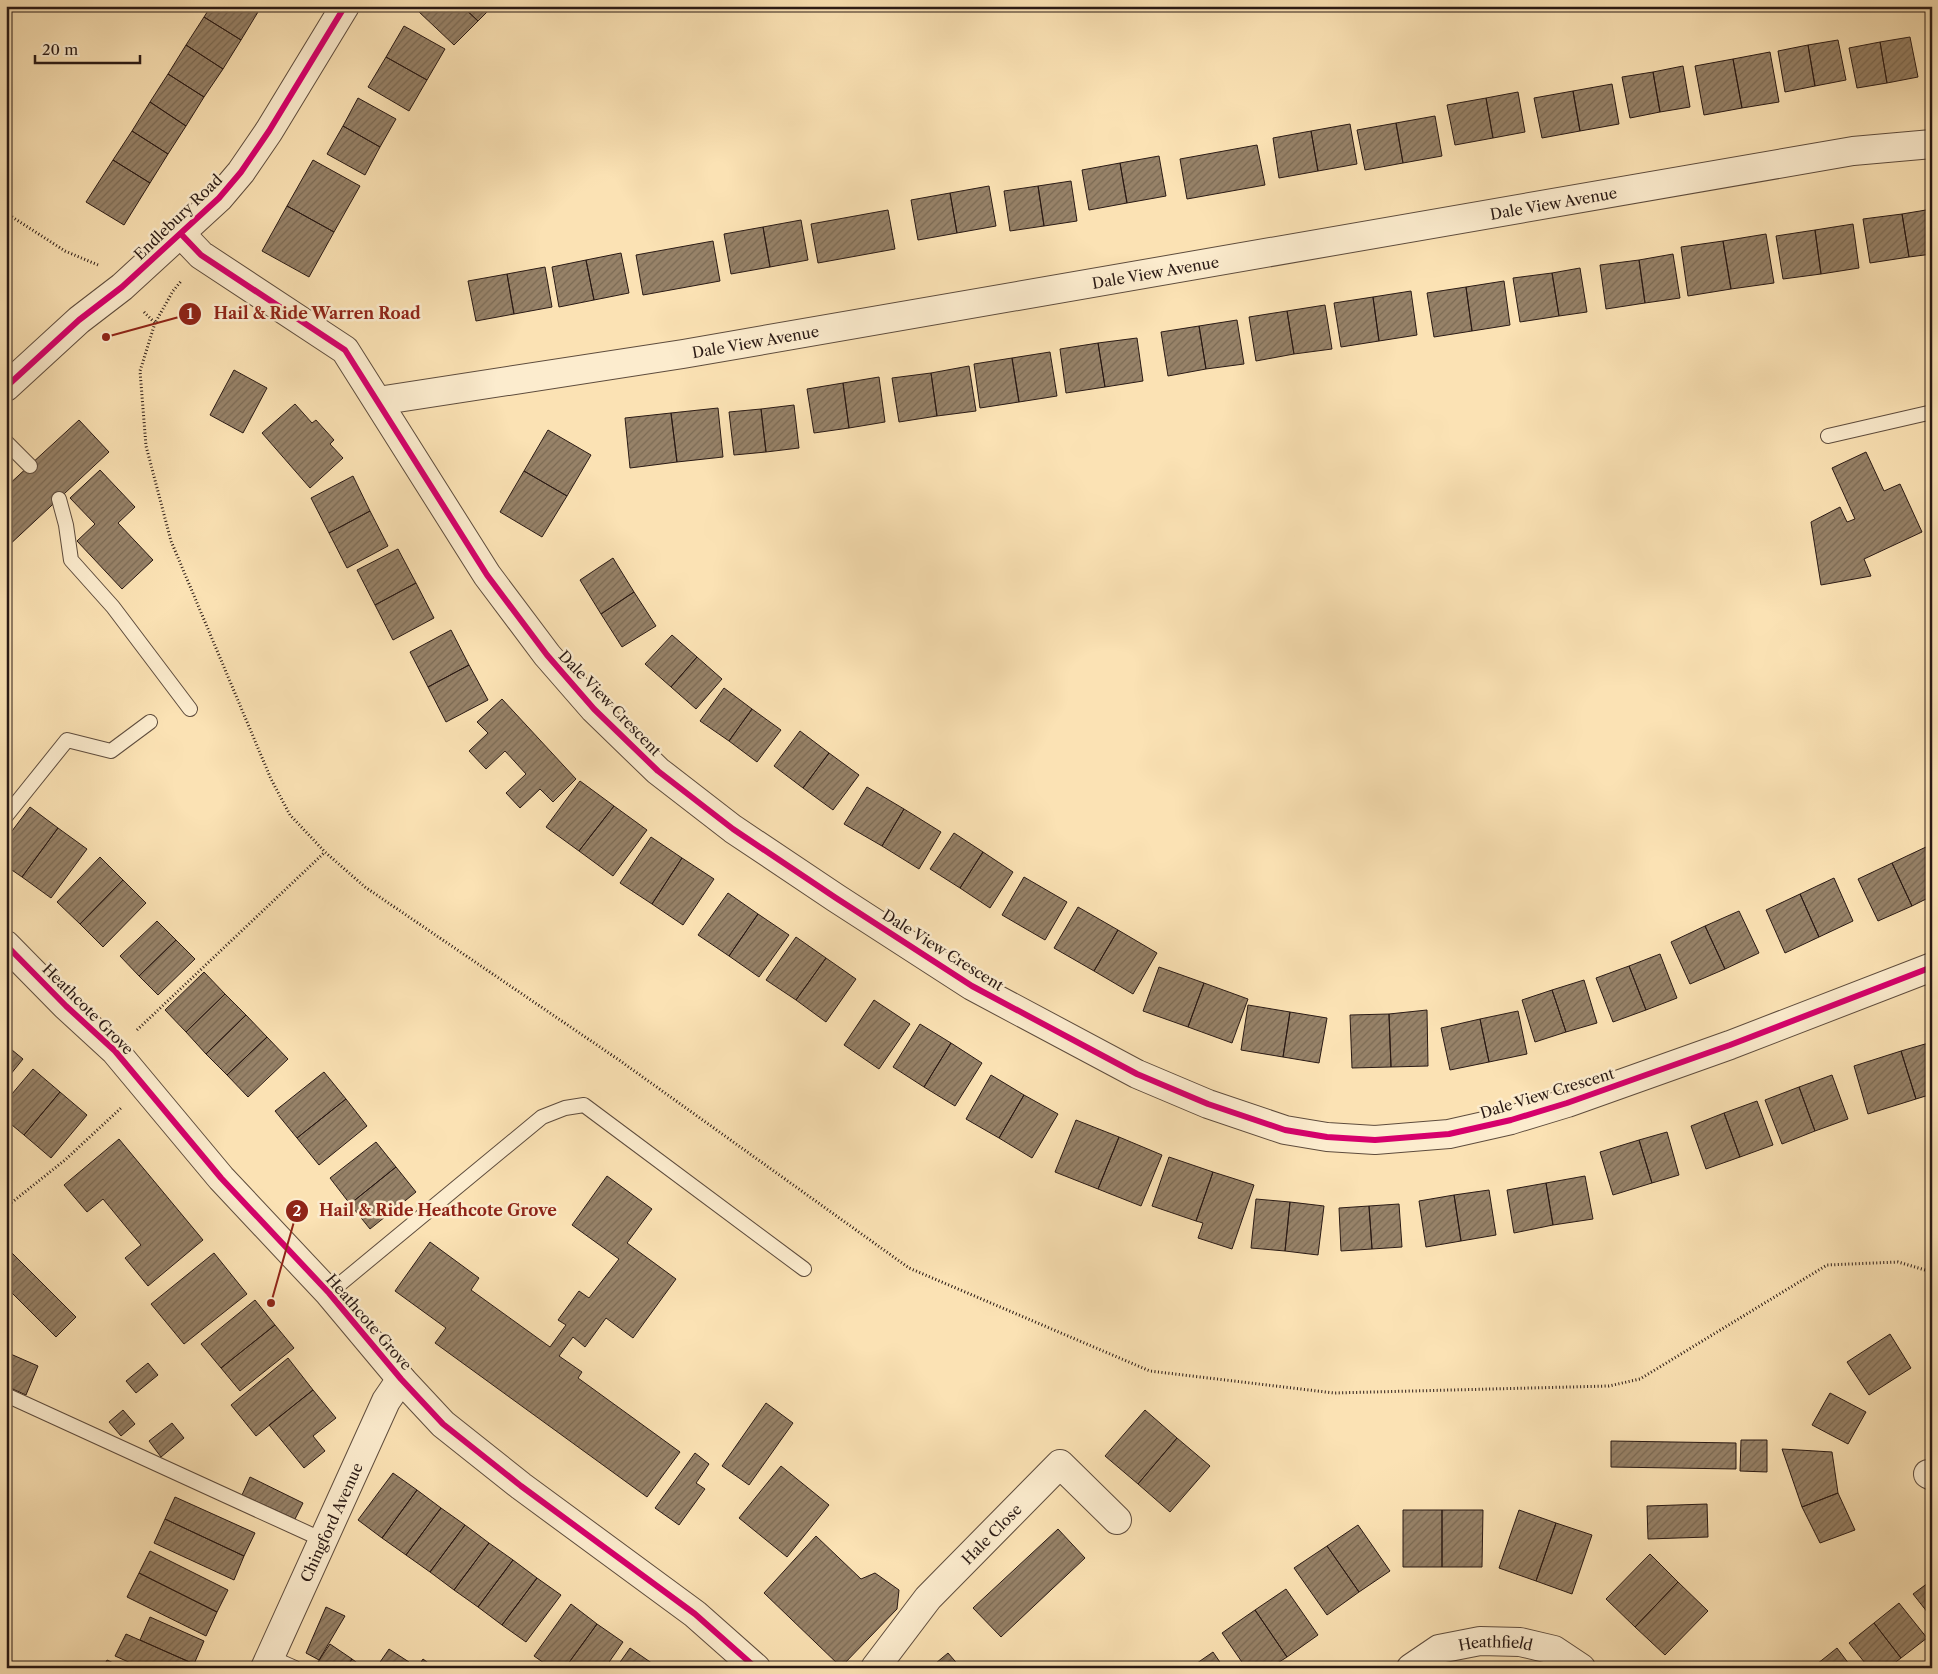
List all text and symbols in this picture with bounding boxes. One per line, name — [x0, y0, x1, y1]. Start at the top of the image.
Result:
scale bar — [35, 32, 140, 64]
text: 20 m — [42, 40, 78, 59]
street label: Endlebury Road — [130, 170, 226, 264]
street label: Dale View Avenue — [1488, 183, 1618, 223]
street label: Dale View Avenue — [1090, 252, 1220, 292]
callout: Hail & Ride Warren Road — [178, 298, 430, 329]
text: Hail & Ride Warren Road — [213, 303, 421, 323]
text: 1 — [187, 304, 194, 323]
street label: Dale View Avenue — [690, 321, 820, 362]
street label: Dale View Crescent — [555, 646, 666, 760]
street label: Dale View Crescent — [879, 905, 1008, 995]
street label: Heathcote Grove — [38, 959, 138, 1059]
street label: Dale View Crescent — [1478, 1063, 1617, 1122]
callout: Hail & Ride Heathcote Grove — [284, 1195, 567, 1226]
text: Hail & Ride Heathcote Grove — [319, 1200, 557, 1220]
text: 2 — [293, 1201, 302, 1220]
street label: Heathcote Grove — [322, 1270, 416, 1374]
street label: Chingford Avenue — [296, 1459, 366, 1585]
street label: Hale Close — [957, 1499, 1025, 1568]
street label: Heathfield — [1456, 1631, 1535, 1655]

